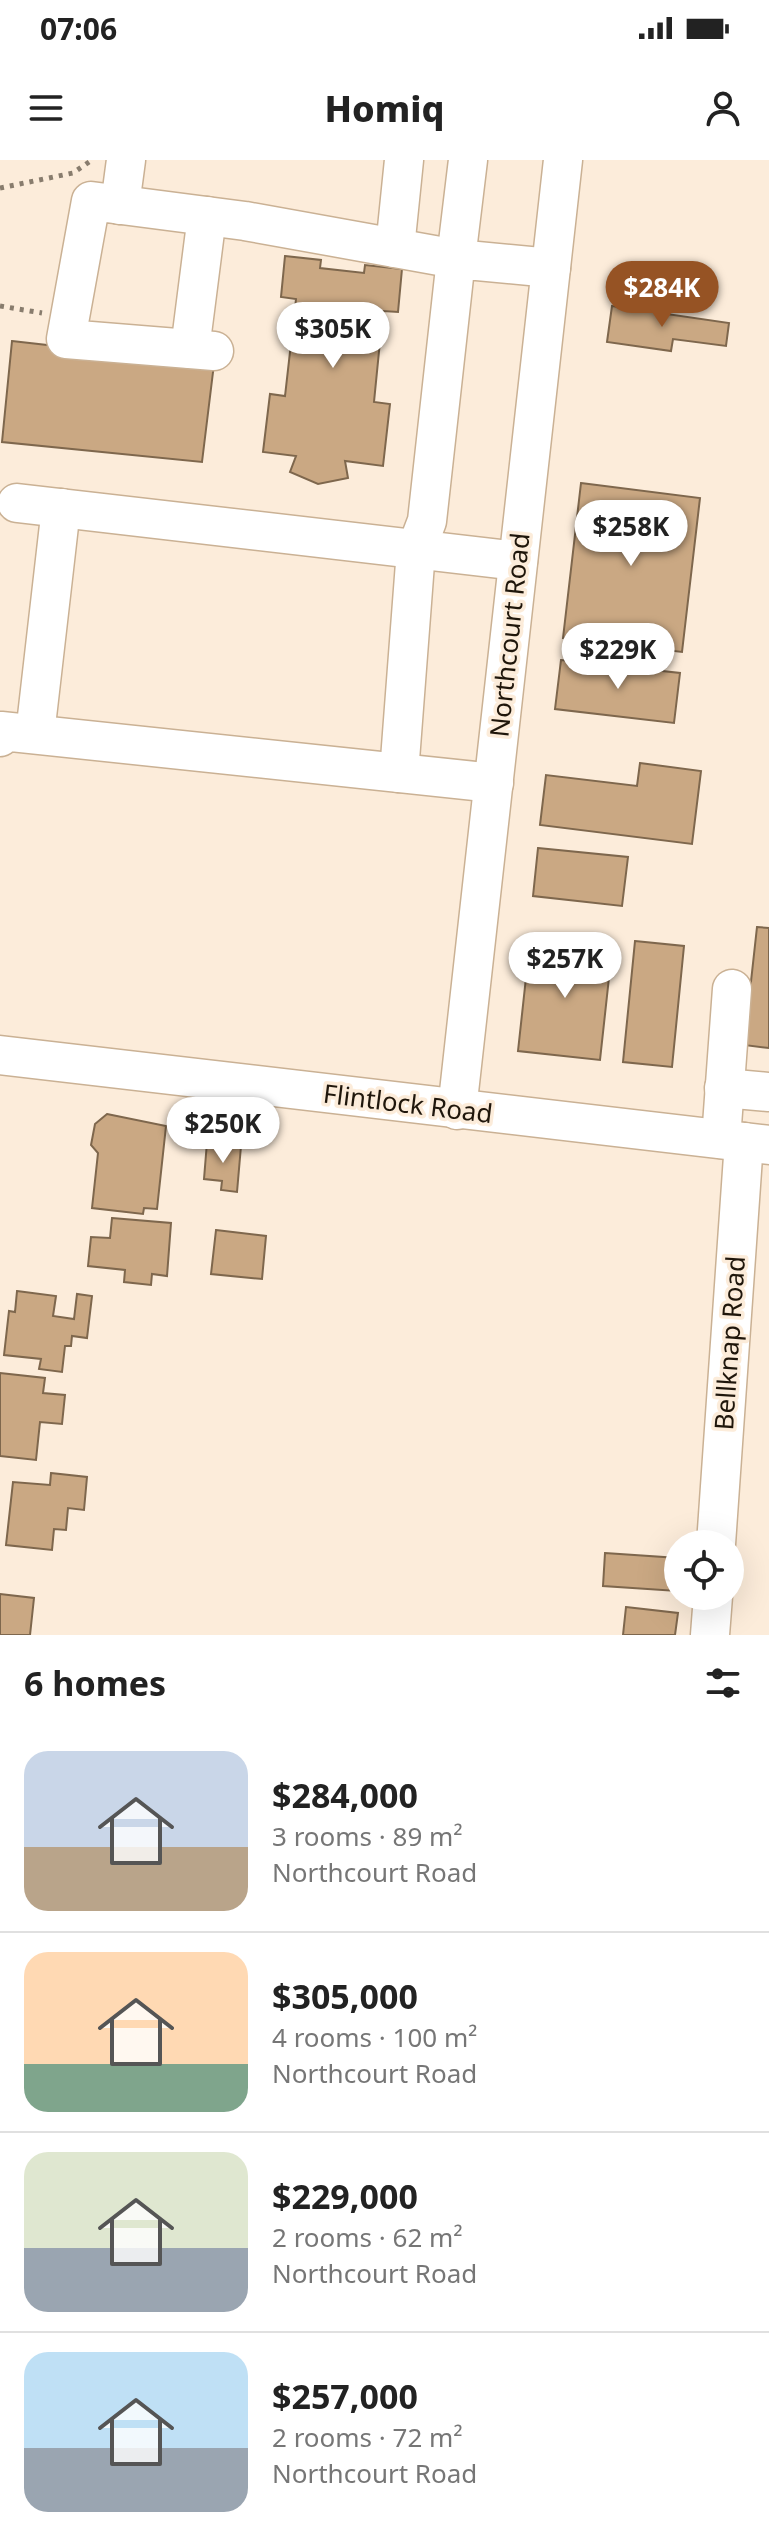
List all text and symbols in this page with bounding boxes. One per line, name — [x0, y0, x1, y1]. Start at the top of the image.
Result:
text: 07:06 — [40, 8, 117, 49]
text: Homiq — [325, 84, 444, 133]
icon: menu — [24, 86, 68, 130]
icon: person — [701, 86, 745, 130]
pin: $284K — [606, 261, 718, 329]
text: $284K — [624, 269, 700, 305]
pin: $305K — [277, 302, 389, 370]
text: $305K — [295, 310, 371, 346]
pin: $258K — [575, 500, 687, 568]
text: $258K — [593, 508, 669, 544]
street label: Northcourt Road — [480, 531, 538, 739]
pin: $229K — [562, 623, 674, 691]
text: $229K — [580, 631, 656, 667]
pin: $257K — [509, 932, 621, 1000]
text: $257K — [527, 940, 603, 976]
street label: Flintlock Road — [321, 1075, 495, 1131]
pin: $250K — [167, 1097, 279, 1165]
text: $250K — [185, 1105, 261, 1141]
street label: Bellknap Road — [705, 1255, 753, 1431]
map controls — [664, 1530, 744, 1610]
button: locate — [664, 1530, 744, 1610]
text: 6 homes — [24, 1660, 166, 1706]
icon: filters — [701, 1661, 745, 1705]
text: $284,000 — [272, 1772, 418, 1818]
icon: home — [88, 1783, 184, 1879]
text: 3 rooms · 89 m² — [272, 1818, 462, 1854]
text: Northcourt Road — [272, 1854, 477, 1890]
text: $305,000 — [272, 1973, 418, 2019]
icon: home — [88, 1984, 184, 2080]
text: 4 rooms · 100 m² — [272, 2019, 477, 2055]
text: Northcourt Road — [272, 2055, 477, 2091]
text: $229,000 — [272, 2173, 418, 2219]
icon: home — [88, 2184, 184, 2280]
text: 2 rooms · 62 m² — [272, 2219, 462, 2255]
text: Northcourt Road — [272, 2255, 477, 2291]
text: $257,000 — [272, 2373, 418, 2419]
icon: home — [88, 2384, 184, 2480]
text: 2 rooms · 72 m² — [272, 2419, 462, 2455]
text: Northcourt Road — [272, 2455, 477, 2491]

